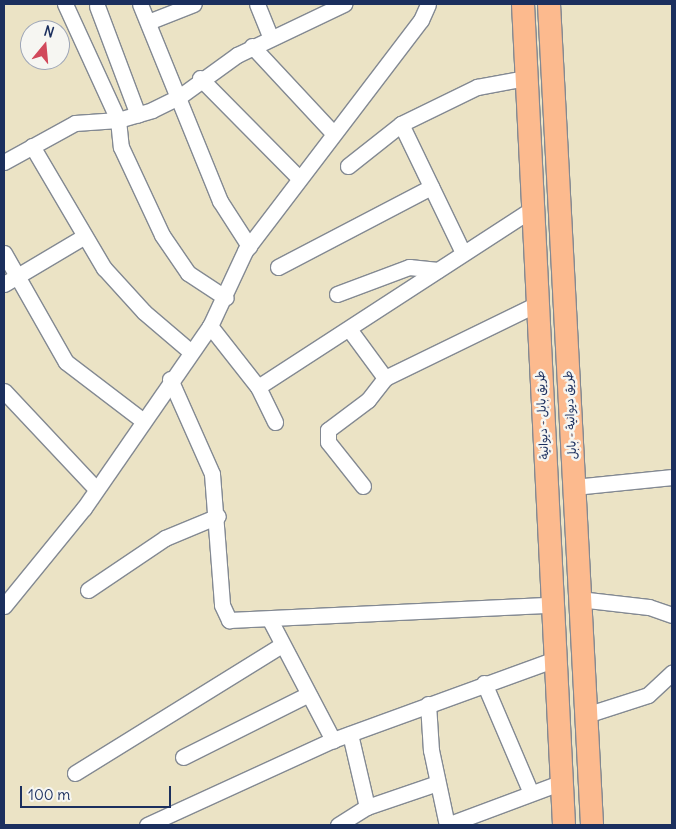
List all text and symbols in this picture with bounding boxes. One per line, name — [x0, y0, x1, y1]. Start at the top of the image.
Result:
north arrow — [20, 20, 70, 70]
text: N — [42, 22, 56, 42]
street label: طريق بابل - ديوانية — [532, 370, 552, 460]
street label: طريق ديوانية - بابل — [560, 370, 580, 460]
scale bar — [22, 776, 174, 808]
text: 100 m — [28, 785, 70, 804]

